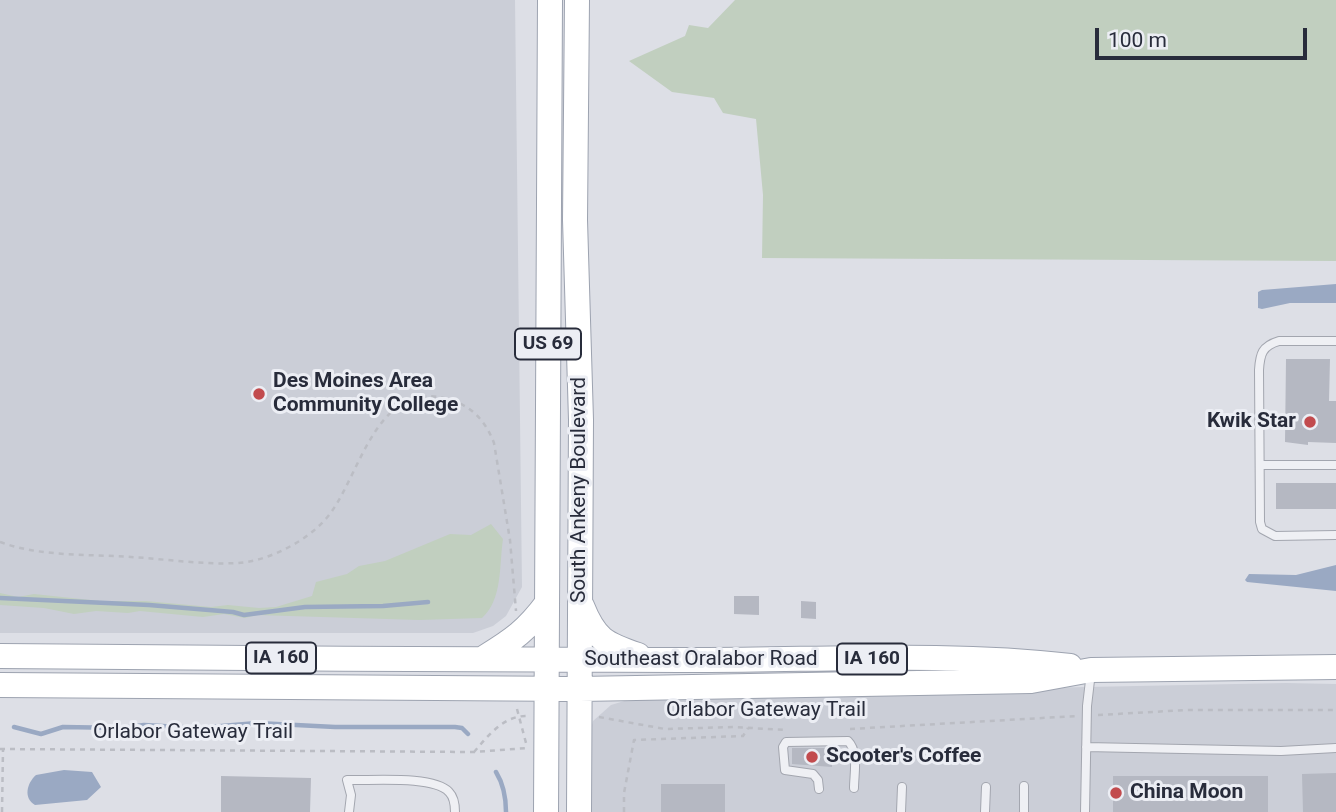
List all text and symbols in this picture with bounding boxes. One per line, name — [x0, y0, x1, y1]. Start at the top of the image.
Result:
scale bar — [1098, 14, 1310, 58]
text: 100 m — [1108, 28, 1167, 52]
road number: US 69 — [515, 328, 581, 360]
place label: Des Moines Area Community College — [273, 369, 458, 419]
street label: South Ankeny Boulevard — [567, 377, 593, 603]
marker: Des Moines Area Community College — [251, 386, 267, 402]
place label: Kwik Star — [1207, 409, 1296, 435]
marker: Kwik Star — [1302, 414, 1318, 430]
road number: IA 160 — [246, 642, 316, 674]
road number: IA 160 — [837, 644, 907, 674]
street label: Southeast Oralabor Road — [584, 647, 818, 673]
street label: Orlabor Gateway Trail — [666, 698, 866, 724]
street label: Orlabor Gateway Trail — [93, 720, 293, 746]
place label: Scooter's Coffee — [826, 744, 981, 770]
marker: Scooter's Coffee — [804, 749, 820, 765]
place label: China Moon — [1130, 780, 1243, 806]
marker: China Moon — [1108, 785, 1124, 801]

